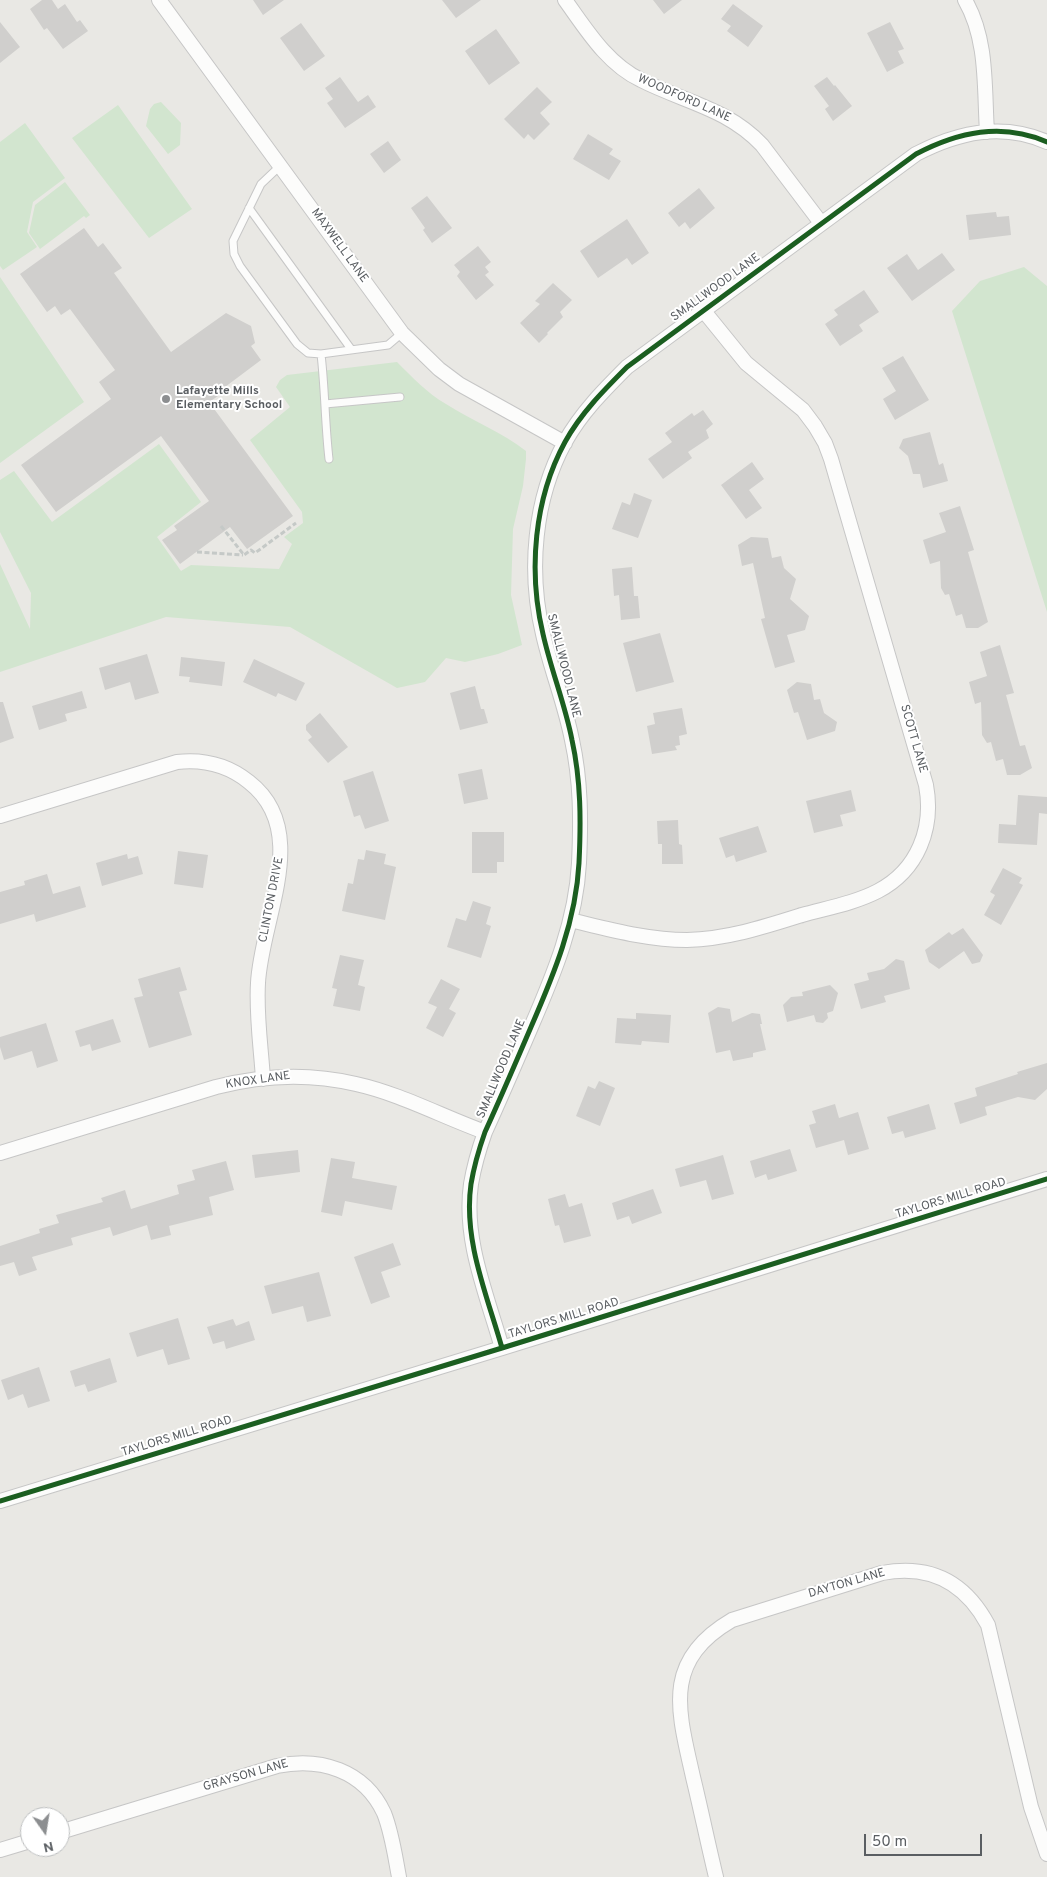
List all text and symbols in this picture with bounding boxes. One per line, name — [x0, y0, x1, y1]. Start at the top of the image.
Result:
street label: WOODFORD LANE — [635, 72, 733, 126]
street label: MAXWELL LANE — [307, 206, 371, 286]
street label: SMALLWOOD LANE — [669, 251, 763, 325]
place label: Lafayette Mills Elementary School — [176, 385, 282, 413]
marker: Lafayette Mills Elementary School — [160, 393, 172, 405]
street label: SMALLWOOD LANE — [543, 612, 583, 720]
street label: SCOTT LANE — [896, 703, 930, 775]
street label: CLINTON DRIVE — [257, 856, 287, 944]
street label: SMALLWOOD LANE — [475, 1017, 529, 1121]
street label: KNOX LANE — [225, 1069, 291, 1093]
street label: TAYLORS MILL ROAD — [894, 1175, 1008, 1223]
street label: TAYLORS MILL ROAD — [507, 1295, 621, 1343]
street label: TAYLORS MILL ROAD — [120, 1413, 234, 1461]
street label: DAYTON LANE — [807, 1566, 887, 1602]
street label: GRAYSON LANE — [202, 1757, 290, 1795]
north arrow — [20, 1807, 70, 1857]
scale bar — [867, 1824, 984, 1856]
text: 50 m — [872, 1833, 907, 1852]
text: N — [41, 1837, 55, 1856]

